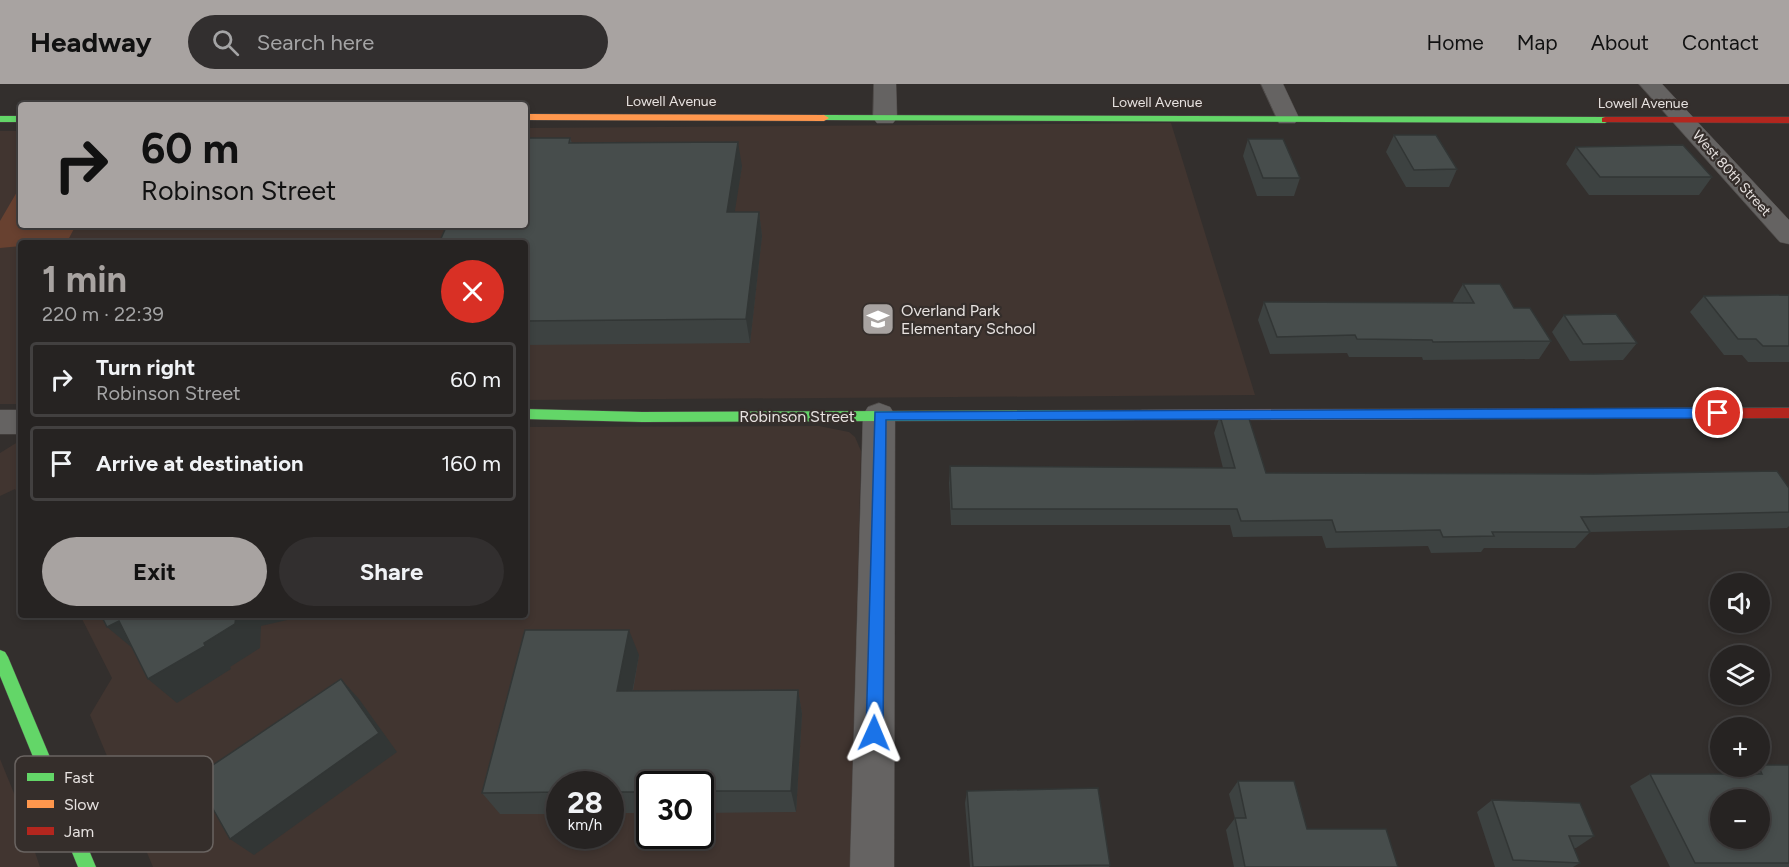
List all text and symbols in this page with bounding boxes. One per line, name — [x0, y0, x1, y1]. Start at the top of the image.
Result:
search box — [188, 15, 608, 69]
text: Headway — [30, 25, 152, 59]
icon: search — [209, 26, 242, 59]
text: Search here — [257, 29, 374, 56]
text: Home — [1427, 30, 1484, 55]
text: Map — [1517, 30, 1558, 55]
text: About — [1591, 30, 1649, 55]
text: Contact — [1682, 30, 1759, 55]
street label: Lowell Avenue — [626, 93, 717, 110]
street label: Lowell Avenue — [1112, 94, 1203, 111]
street label: Lowell Avenue — [1598, 95, 1689, 112]
text: 60 m — [141, 123, 239, 174]
icon: right — [42, 126, 120, 204]
street label: West 80th Street — [1689, 127, 1774, 220]
text: Robinson Street — [141, 174, 336, 207]
text: 1 min — [42, 258, 127, 301]
button: close — [441, 260, 504, 323]
school or university icon: Overland Park Elementary School — [860, 301, 896, 337]
place label: Overland Park Elementary School — [901, 301, 1035, 338]
text: 220 m · 22:39 — [42, 302, 164, 326]
text: Turn right — [96, 354, 195, 381]
icon: right — [45, 363, 78, 396]
text: 60 m — [450, 366, 501, 393]
text: Robinson Street — [96, 381, 241, 405]
pin — [1692, 387, 1743, 438]
icon: arrive — [1701, 396, 1734, 429]
street label: Robinson Street — [739, 407, 855, 426]
icon: arrive — [45, 447, 78, 480]
text: Arrive at destination — [96, 450, 304, 477]
text: 160 m — [441, 450, 501, 477]
button: Exit — [42, 537, 267, 606]
button: Share — [279, 537, 504, 606]
map controls — [1710, 573, 1770, 849]
button: sound — [1710, 573, 1770, 633]
button: layers — [1710, 645, 1770, 705]
position arrow — [842, 701, 906, 765]
button: + — [1710, 717, 1770, 777]
legend — [15, 756, 213, 852]
text: Fast — [64, 768, 94, 787]
speed limit sign: 30 — [636, 771, 714, 849]
text: 28 — [567, 784, 603, 821]
button: − — [1710, 789, 1770, 849]
text: Slow — [64, 795, 99, 814]
text: km/h — [568, 816, 602, 834]
text: Jam — [64, 822, 94, 841]

